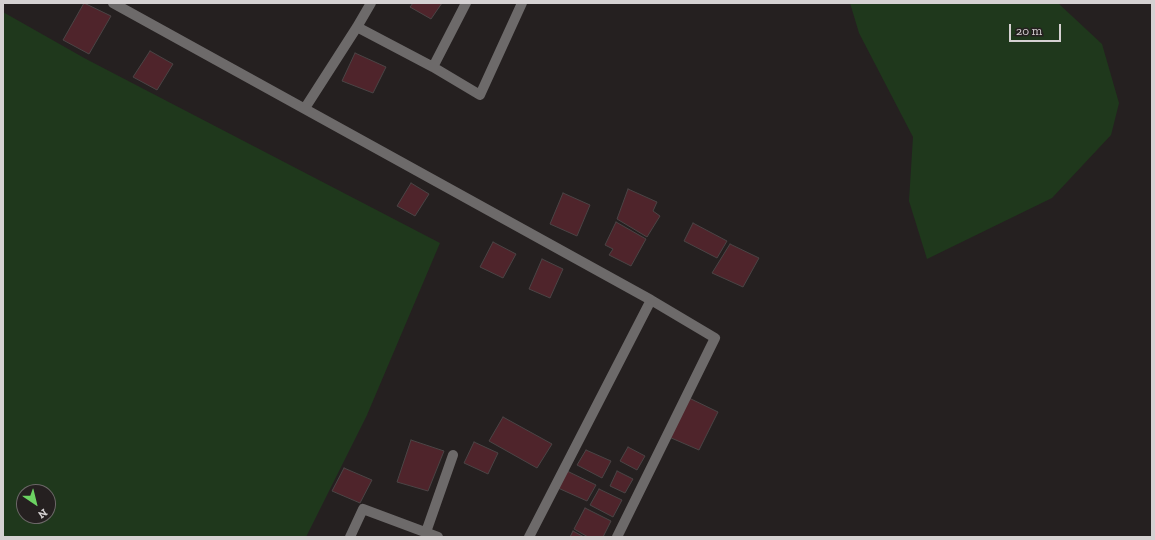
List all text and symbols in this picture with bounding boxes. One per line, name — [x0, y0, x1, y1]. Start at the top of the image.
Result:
scale bar — [1011, 16, 1063, 42]
text: 20 m — [1016, 24, 1042, 38]
north arrow — [16, 484, 56, 524]
text: N — [35, 506, 50, 521]

